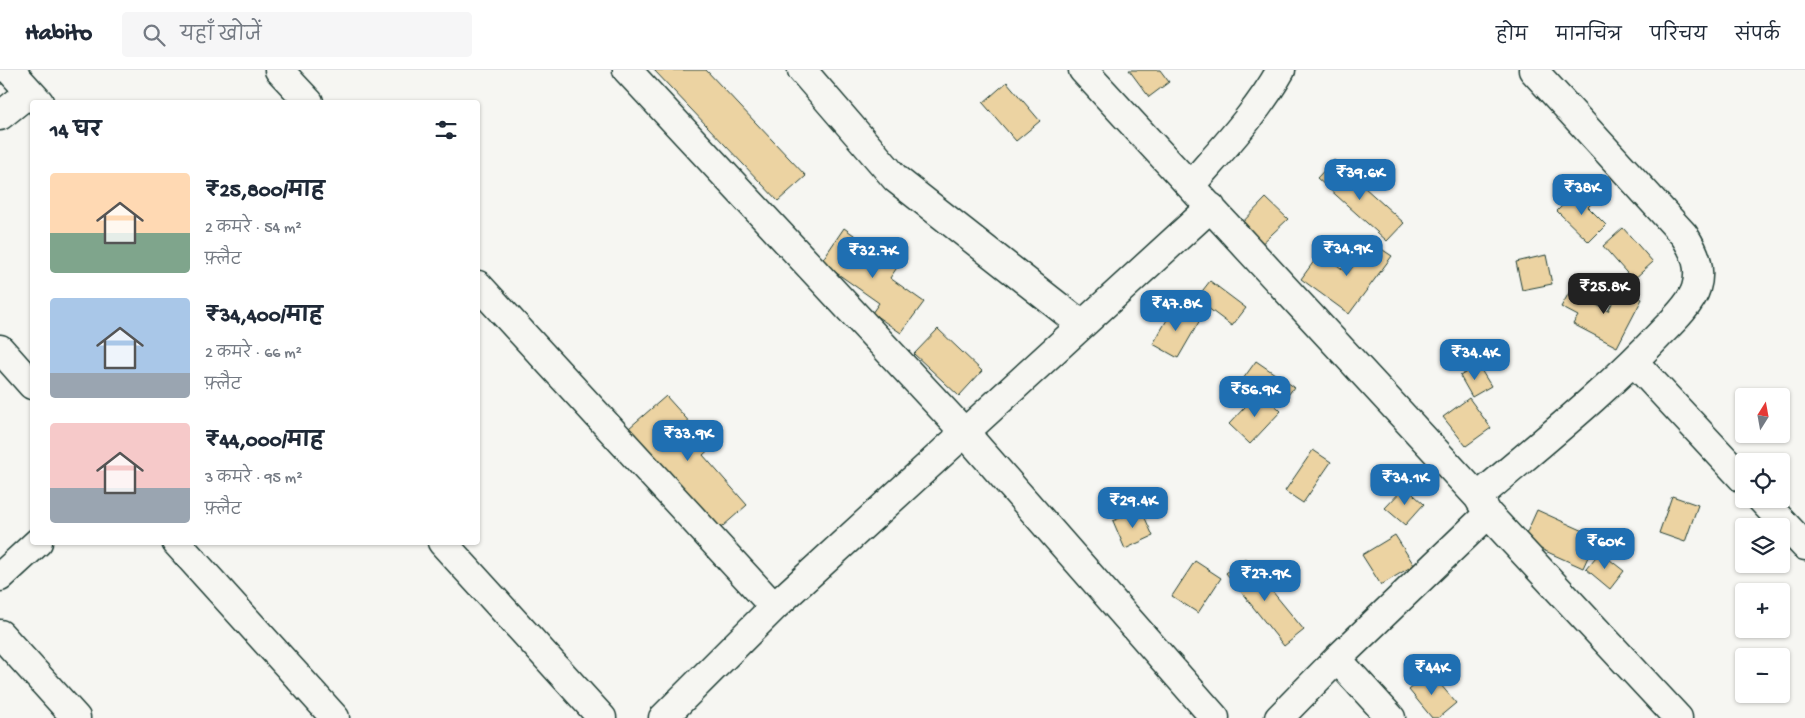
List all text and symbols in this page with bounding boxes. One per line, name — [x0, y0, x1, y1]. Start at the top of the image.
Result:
search box — [122, 12, 472, 57]
text: Habito — [25, 20, 92, 49]
icon: search — [140, 21, 168, 49]
text: यहाँ खोजें — [180, 25, 261, 48]
text: होम — [1496, 26, 1528, 47]
text: मानचित्र — [1556, 26, 1622, 47]
text: परिचय — [1650, 26, 1707, 47]
text: संपर्क — [1735, 26, 1780, 47]
icon: filters — [432, 116, 460, 144]
text: 14 घर — [50, 120, 101, 145]
pin: ₹39.6K — [1319, 158, 1401, 201]
text: ₹39.6K — [1335, 165, 1385, 184]
pin: ₹38K — [1552, 174, 1612, 216]
text: ₹25,800/माह — [205, 180, 325, 205]
text: ₹38K — [1564, 180, 1600, 199]
icon: home — [90, 193, 150, 253]
text: 2 कमरे · 54 m² — [205, 220, 302, 239]
pin: ₹34.9K — [1306, 234, 1388, 277]
pin: ₹32.7K — [832, 236, 914, 279]
text: ₹34.9K — [1323, 241, 1371, 260]
text: ₹32.7K — [848, 243, 898, 262]
text: फ़्लैट — [205, 252, 241, 271]
pin: ₹25.8K — [1563, 272, 1645, 315]
text: ₹25.8K — [1579, 279, 1629, 298]
pin: ₹47.8K — [1135, 290, 1217, 332]
text: ₹47.8K — [1151, 296, 1201, 315]
text: ₹34,400/माह — [205, 305, 323, 330]
icon: home — [90, 318, 150, 378]
pin: ₹34.4K — [1434, 338, 1516, 381]
text: 2 कमरे · 66 m² — [205, 345, 302, 364]
text: ₹34.4K — [1451, 345, 1499, 364]
pin: ₹56.9K — [1214, 376, 1296, 418]
text: फ़्लैट — [205, 377, 241, 396]
text: ₹56.9K — [1230, 382, 1280, 401]
north arrow — [1735, 388, 1790, 442]
map controls — [1735, 388, 1790, 703]
pin: ₹33.9K — [647, 420, 729, 462]
text: ₹33.9K — [663, 426, 713, 445]
text: ₹44,000/माह — [205, 430, 324, 455]
icon: home — [90, 443, 150, 503]
button: locate — [1735, 453, 1790, 508]
pin: ₹34.1K — [1364, 464, 1446, 506]
text: 3 कमरे · 95 m² — [205, 470, 303, 489]
text: ₹34.1K — [1381, 470, 1429, 489]
pin: ₹29.4K — [1092, 486, 1174, 529]
text: ₹29.4K — [1109, 493, 1157, 512]
text: फ़्लैट — [205, 502, 241, 521]
button: layers — [1735, 518, 1790, 573]
pin: ₹60K — [1575, 528, 1635, 570]
text: ₹60K — [1587, 534, 1623, 553]
pin: ₹27.9K — [1224, 560, 1306, 602]
text: ₹27.9K — [1241, 566, 1290, 585]
button: + — [1735, 583, 1790, 638]
button: − — [1735, 648, 1790, 703]
pin: ₹44K — [1402, 654, 1462, 696]
text: ₹44K — [1415, 660, 1449, 679]

